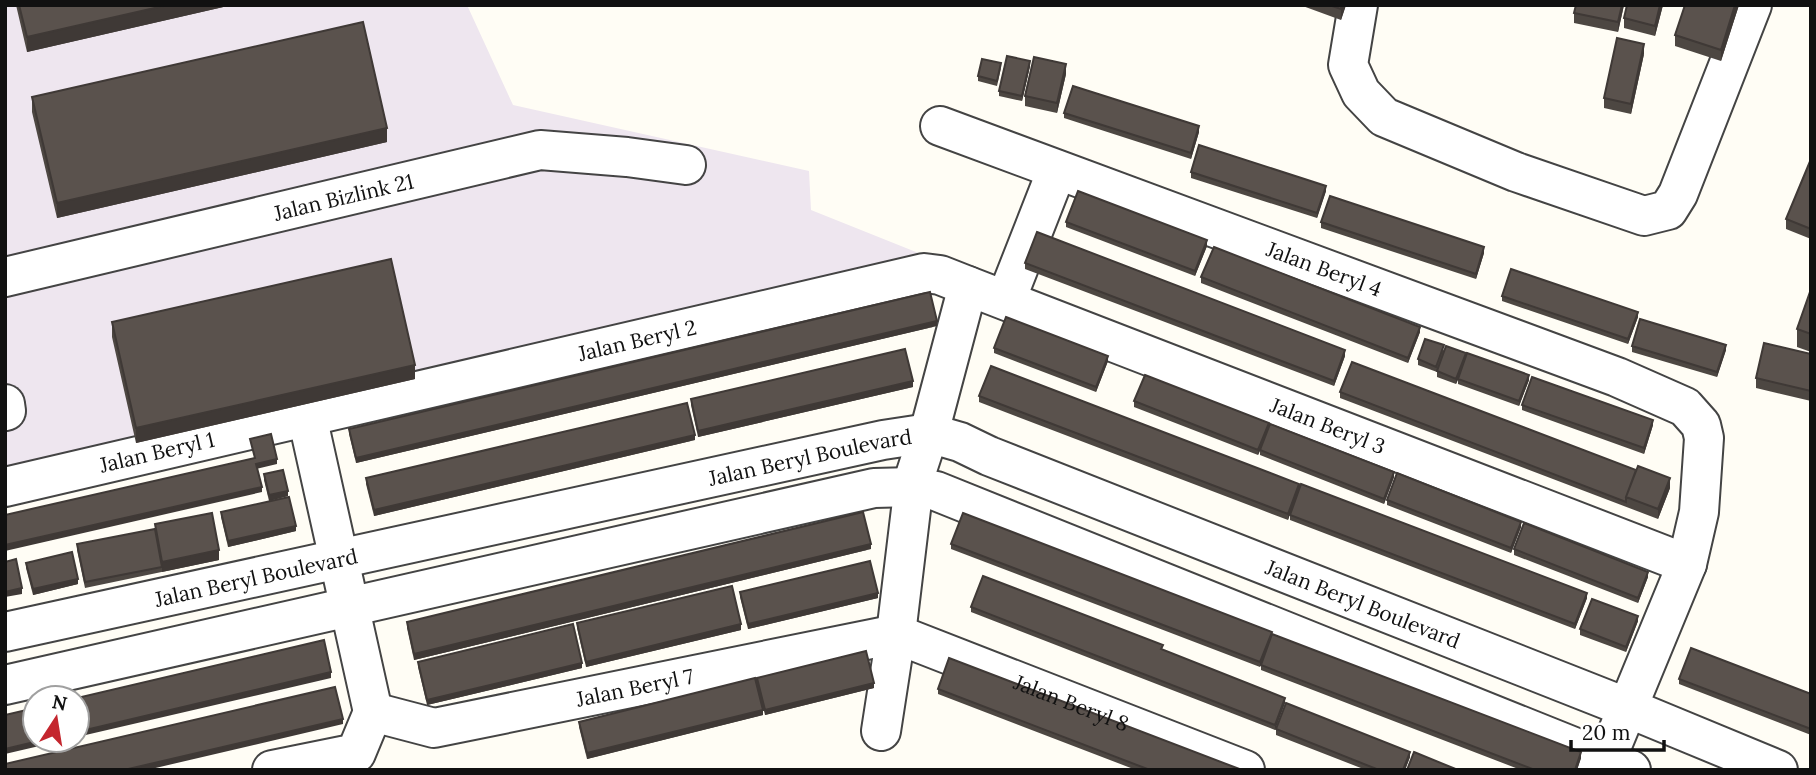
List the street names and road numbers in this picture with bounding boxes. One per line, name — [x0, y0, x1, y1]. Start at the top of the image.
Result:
street label: Jalan Bizlink 21 — [270, 167, 416, 226]
street label: Jalan Beryl 4 — [1262, 235, 1386, 302]
street label: Jalan Beryl 2 — [574, 313, 699, 367]
street label: Jalan Beryl 3 — [1266, 390, 1390, 460]
street label: Jalan Beryl Boulevard — [705, 422, 913, 491]
street label: Jalan Beryl 1 — [96, 425, 217, 478]
street label: Jalan Beryl Boulevard — [151, 542, 360, 613]
street label: Jalan Beryl Boulevard — [1261, 553, 1464, 654]
street label: Jalan Beryl 7 — [573, 662, 696, 712]
street label: Jalan Beryl 8 — [1009, 667, 1133, 737]

